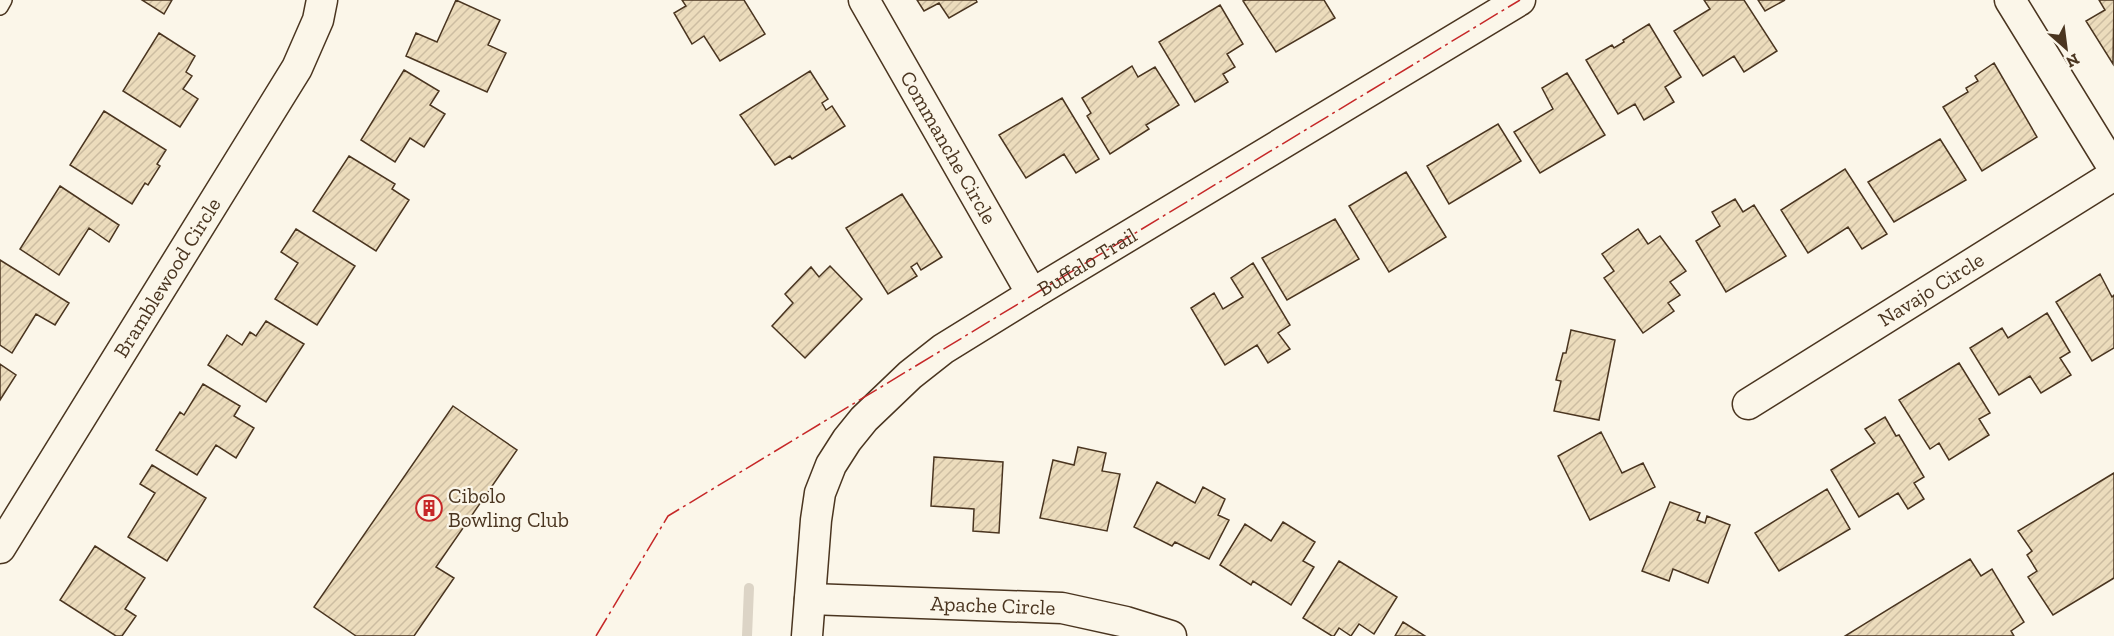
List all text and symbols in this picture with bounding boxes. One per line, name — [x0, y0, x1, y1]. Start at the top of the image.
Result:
north arrow — [2036, 18, 2096, 78]
text: N — [2063, 50, 2083, 72]
street label: Commanche Circle — [895, 66, 1002, 229]
street label: Bramblewood Circle — [108, 193, 226, 362]
street label: Buffalo Trail — [1033, 222, 1141, 301]
street label: Navajo Circle — [1873, 247, 1988, 331]
place label: Cibolo Bowling Club — [448, 483, 569, 532]
building icon: Cibolo Bowling Club — [414, 493, 444, 523]
street label: Apache Circle — [930, 590, 1056, 620]

